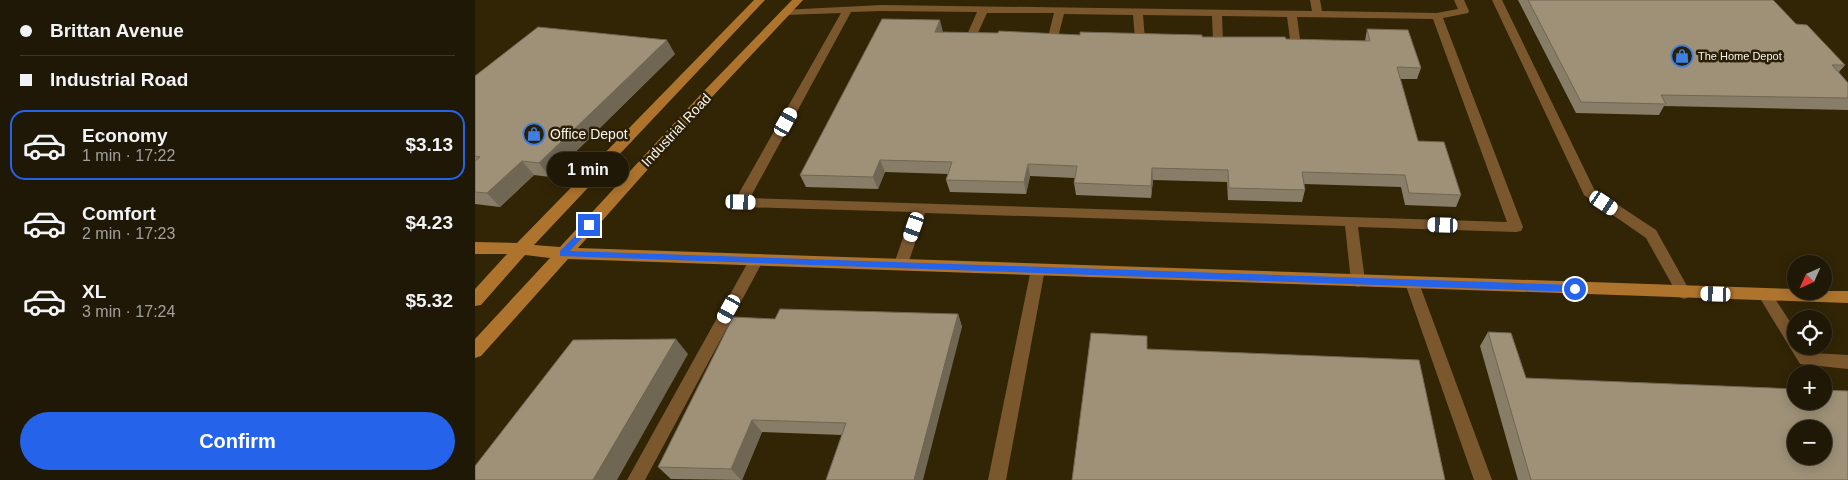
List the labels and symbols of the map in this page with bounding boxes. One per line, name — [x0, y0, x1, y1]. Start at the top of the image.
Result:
shop icon: The Home Depot — [1670, 44, 1694, 68]
place label: The Home Depot — [1698, 50, 1782, 62]
street label: Industrial Road — [638, 90, 714, 170]
car — [772, 105, 799, 139]
shop icon: Office Depot — [522, 122, 546, 146]
place label: Office Depot — [550, 126, 628, 142]
callout: 1 min — [548, 152, 630, 188]
car — [1587, 188, 1620, 218]
car — [725, 194, 756, 210]
car — [902, 210, 925, 244]
route end — [578, 214, 600, 236]
car — [1427, 217, 1458, 233]
north arrow — [1787, 255, 1833, 300]
route start — [1564, 278, 1586, 300]
car — [1700, 286, 1731, 302]
car — [715, 292, 742, 326]

